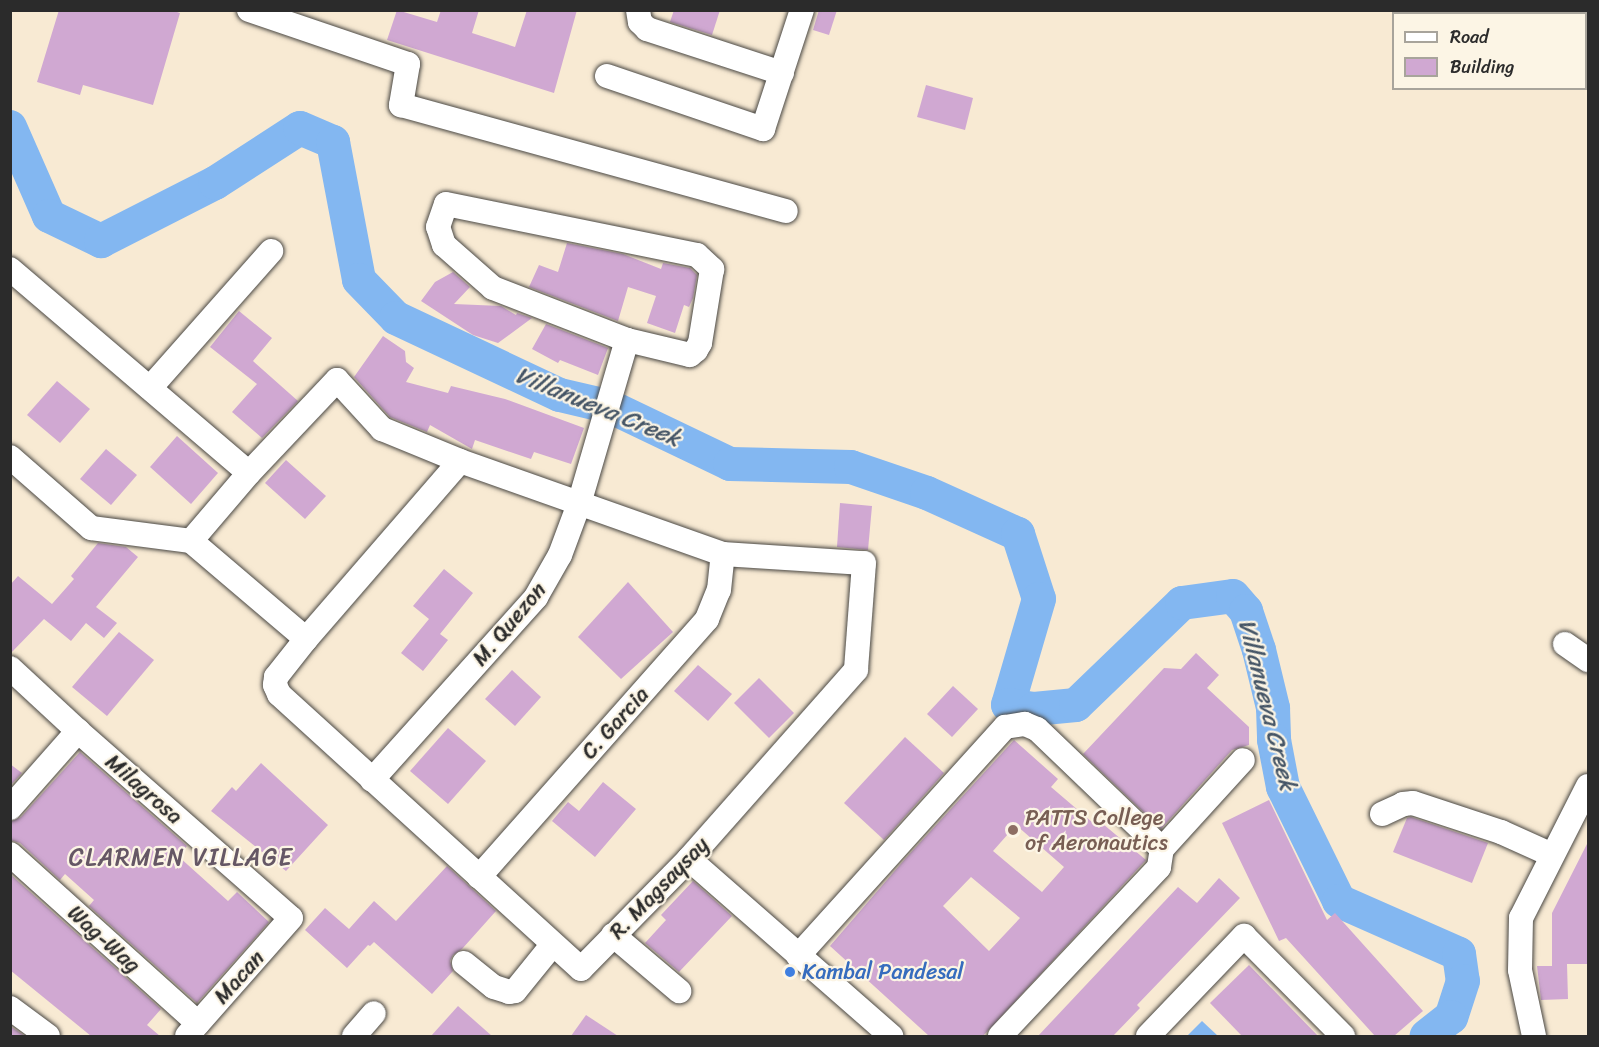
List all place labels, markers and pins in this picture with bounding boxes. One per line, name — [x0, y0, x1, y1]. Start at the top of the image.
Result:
place label: PATTS College of Aeronautics — [1025, 804, 1168, 855]
marker: PATTS College of Aeronautics — [1006, 823, 1020, 837]
place label: Kambal Pandesal — [802, 959, 964, 985]
marker: Kambal Pandesal — [783, 965, 797, 979]

